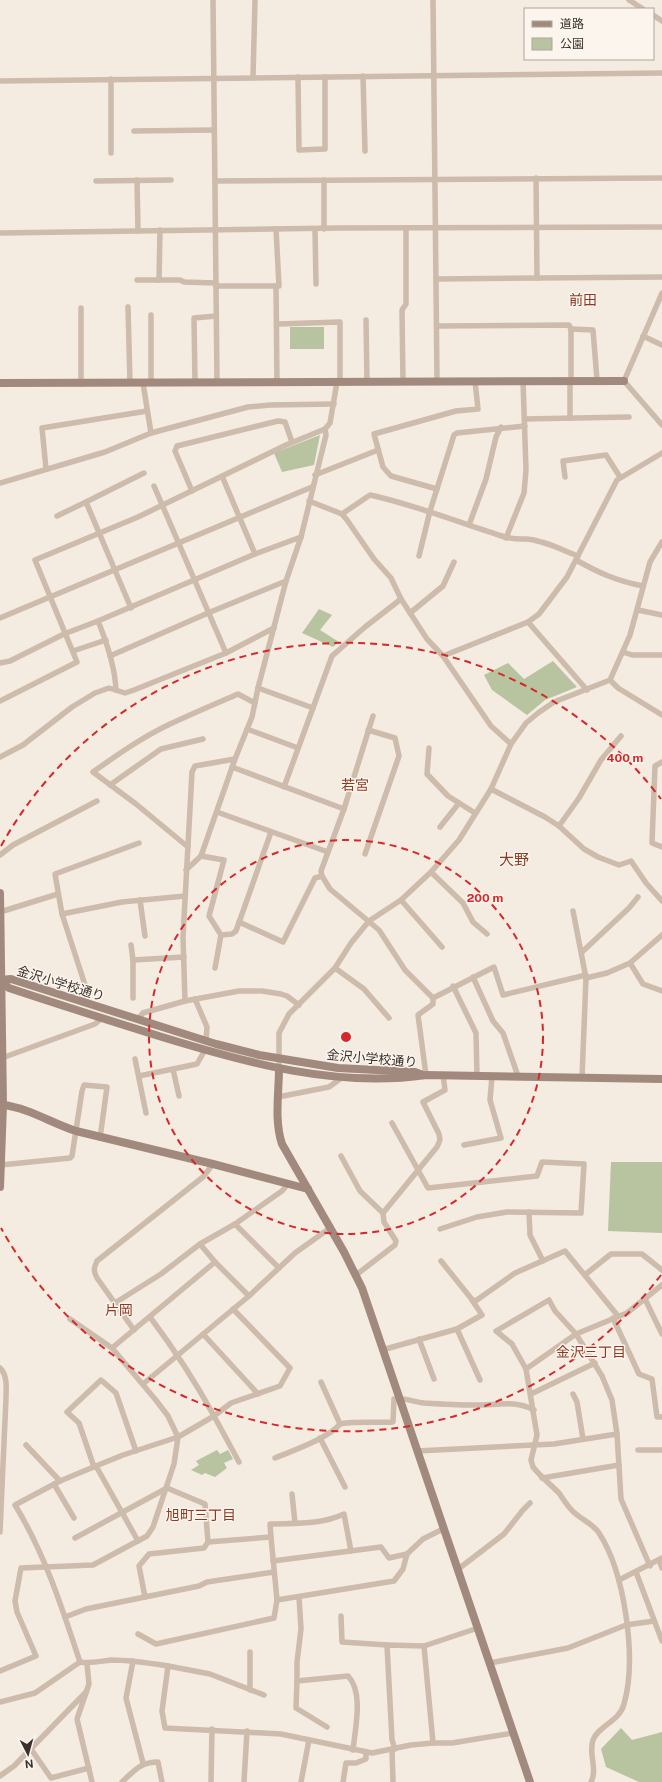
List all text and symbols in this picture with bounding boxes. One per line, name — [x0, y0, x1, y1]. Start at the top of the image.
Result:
legend — [524, 8, 654, 60]
text: 道路 — [560, 17, 584, 31]
text: 公園 — [560, 37, 584, 51]
district label: 前田 — [569, 292, 597, 308]
text: 400 m — [607, 751, 644, 765]
district label: 若宮 — [341, 777, 369, 793]
district label: 大野 — [499, 851, 529, 868]
text: 200 m — [467, 891, 503, 905]
street label: 金沢小学校通り — [15, 963, 107, 1004]
centre of rings — [339, 1030, 353, 1044]
street label: 金沢小学校通り — [326, 1047, 418, 1070]
district label: 片岡 — [105, 1302, 133, 1318]
district label: 金沢三丁目 — [556, 1344, 626, 1360]
district label: 旭町三丁目 — [166, 1507, 236, 1523]
north arrow — [8, 1734, 48, 1774]
text: N — [24, 1758, 34, 1770]

